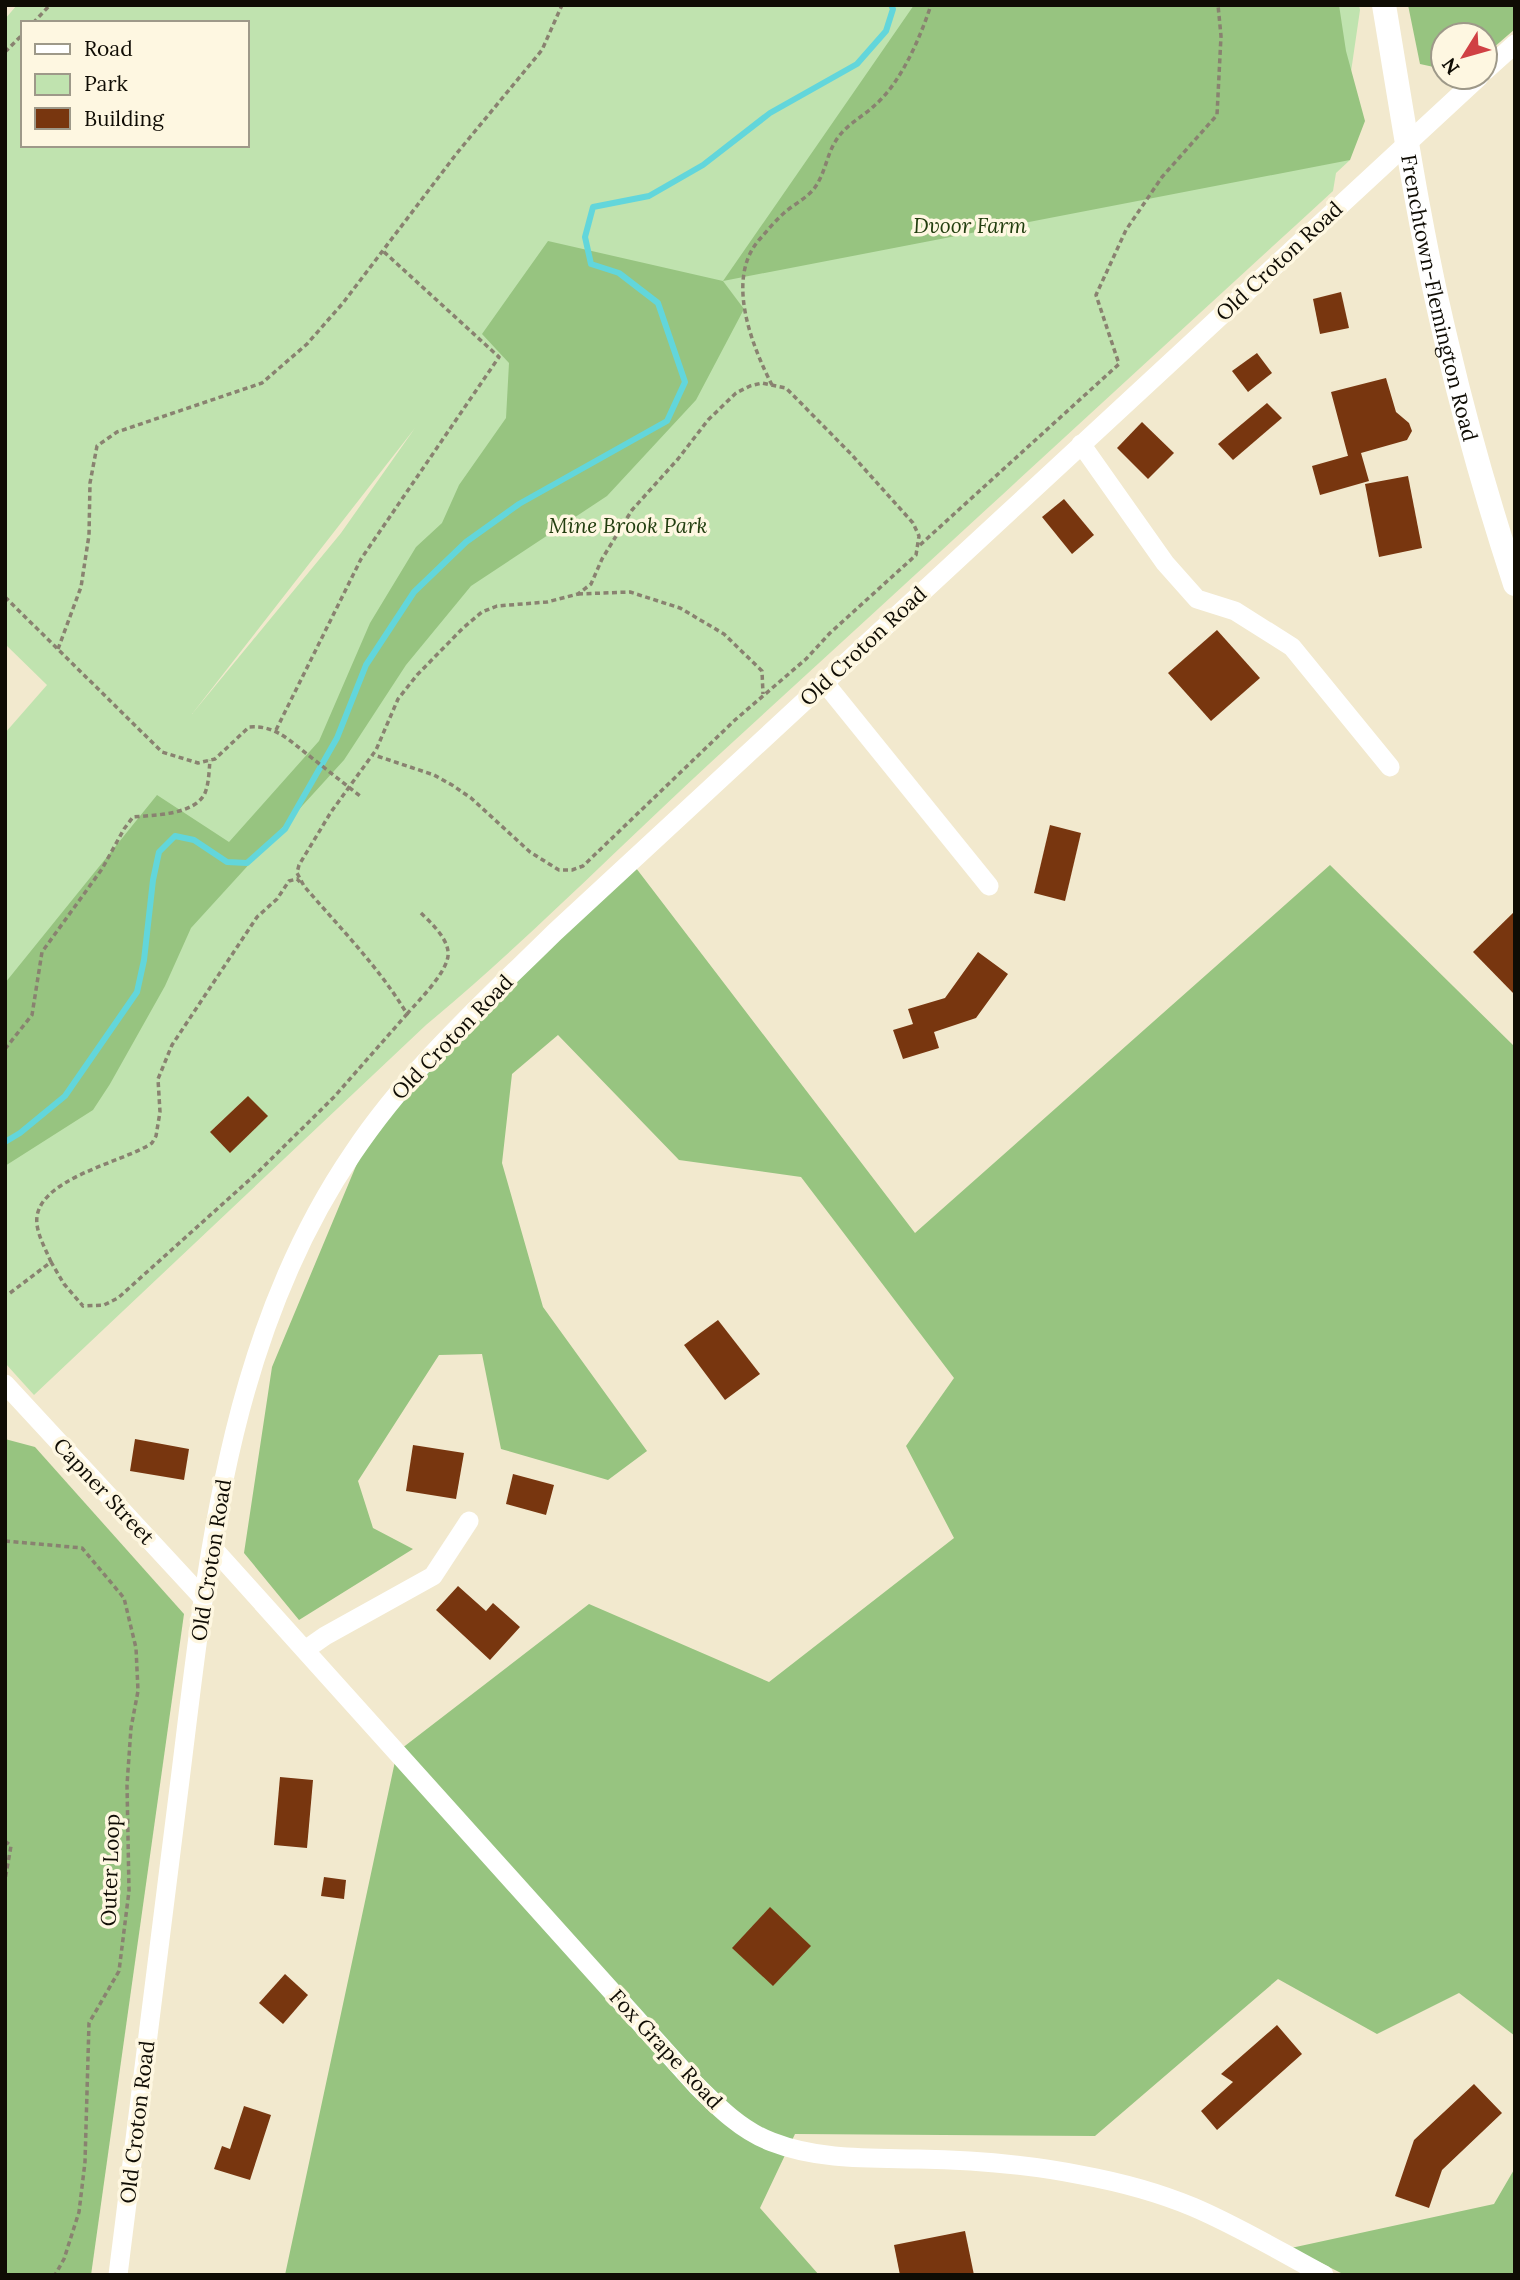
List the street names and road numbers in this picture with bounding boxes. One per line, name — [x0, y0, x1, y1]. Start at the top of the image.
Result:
street label: Frenchtown-Flemington Road — [1396, 152, 1485, 444]
street label: Old Croton Road — [1210, 195, 1348, 327]
street label: Old Croton Road — [794, 580, 932, 712]
street label: Old Croton Road — [385, 969, 519, 1105]
street label: Capner Street — [48, 1432, 161, 1551]
street label: Old Croton Road — [185, 1477, 237, 1643]
street label: Outer Loop — [95, 1813, 125, 1927]
street label: Fox Grape Road — [604, 1983, 728, 2115]
street label: Old Croton Road — [114, 2039, 160, 2205]

